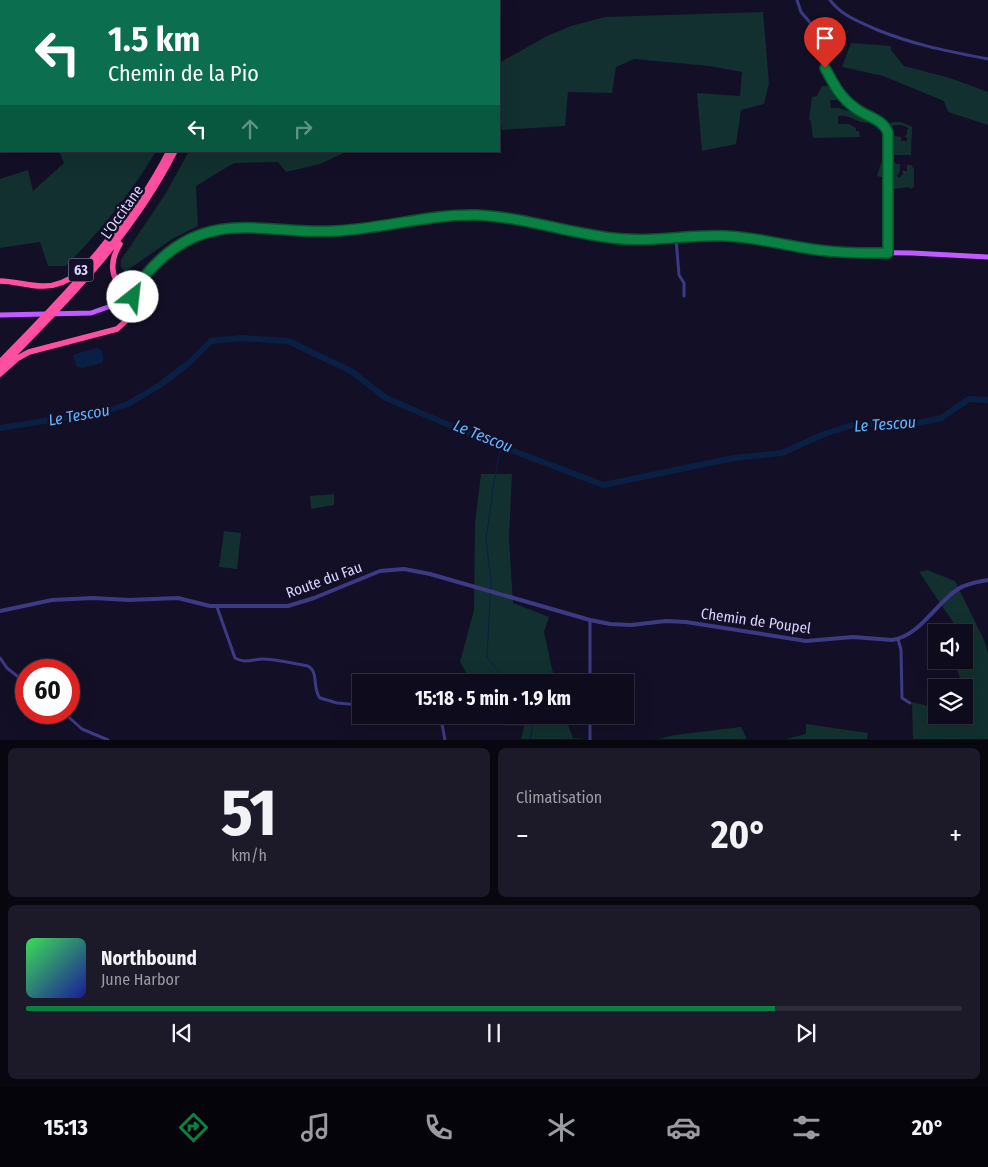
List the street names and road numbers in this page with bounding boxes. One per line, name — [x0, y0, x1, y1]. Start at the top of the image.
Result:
street label: L'Occitane — [97, 182, 147, 242]
road number: 63 — [68, 258, 94, 282]
street label: Route du Fau — [284, 558, 364, 602]
street label: Chemin de Poupel — [700, 604, 812, 638]

